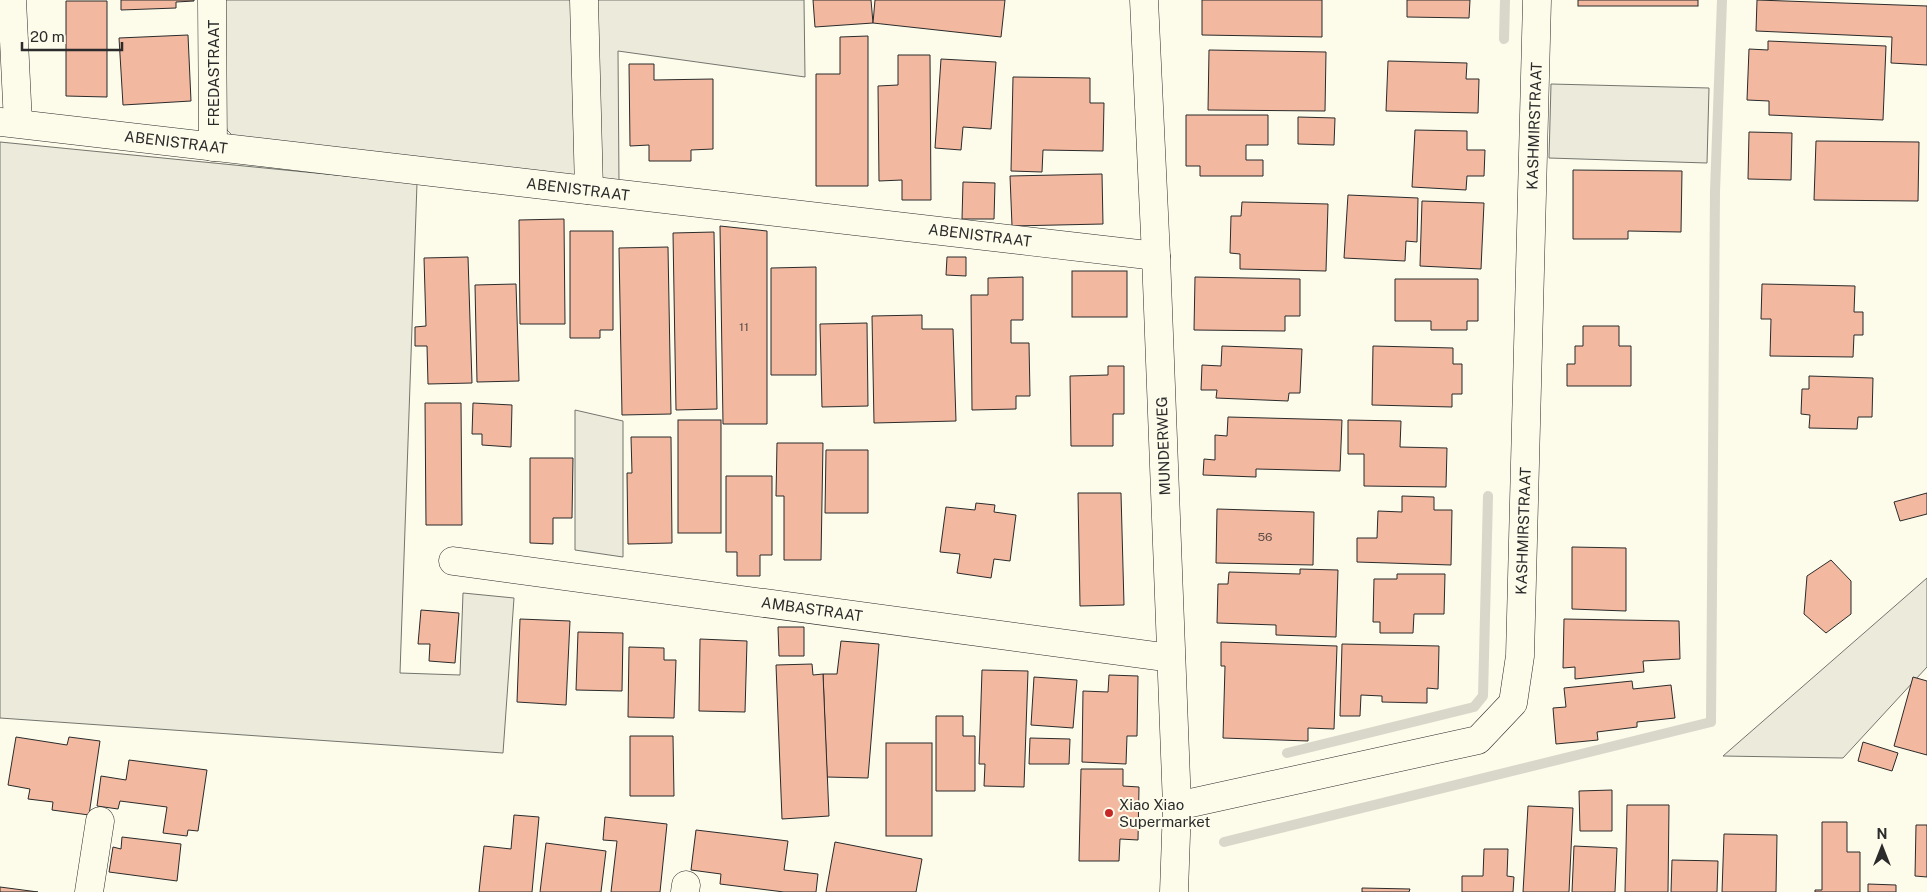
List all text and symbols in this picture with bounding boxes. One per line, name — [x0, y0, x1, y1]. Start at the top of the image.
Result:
scale bar — [22, 20, 122, 52]
street label: FREDASTRAAT — [205, 20, 222, 126]
text: 20 m — [30, 28, 65, 45]
street label: KASHMIRSTRAAT — [1523, 62, 1545, 190]
street label: ABENISTRAAT — [124, 127, 229, 157]
street label: ABENISTRAAT — [526, 174, 631, 204]
street label: ABENISTRAAT — [928, 220, 1033, 250]
house number: 11 — [739, 320, 749, 334]
street label: MUNDERWEG — [1153, 396, 1173, 496]
street label: KASHMIRSTRAAT — [1512, 467, 1534, 595]
house number: 56 — [1257, 530, 1273, 544]
street label: AMBASTRAAT — [760, 593, 864, 625]
place label: Xiao Xiao Supermarket — [1119, 796, 1210, 830]
marker: Xiao Xiao Supermarket — [1103, 807, 1115, 819]
north arrow — [1857, 822, 1907, 872]
text: N — [1877, 826, 1887, 842]

